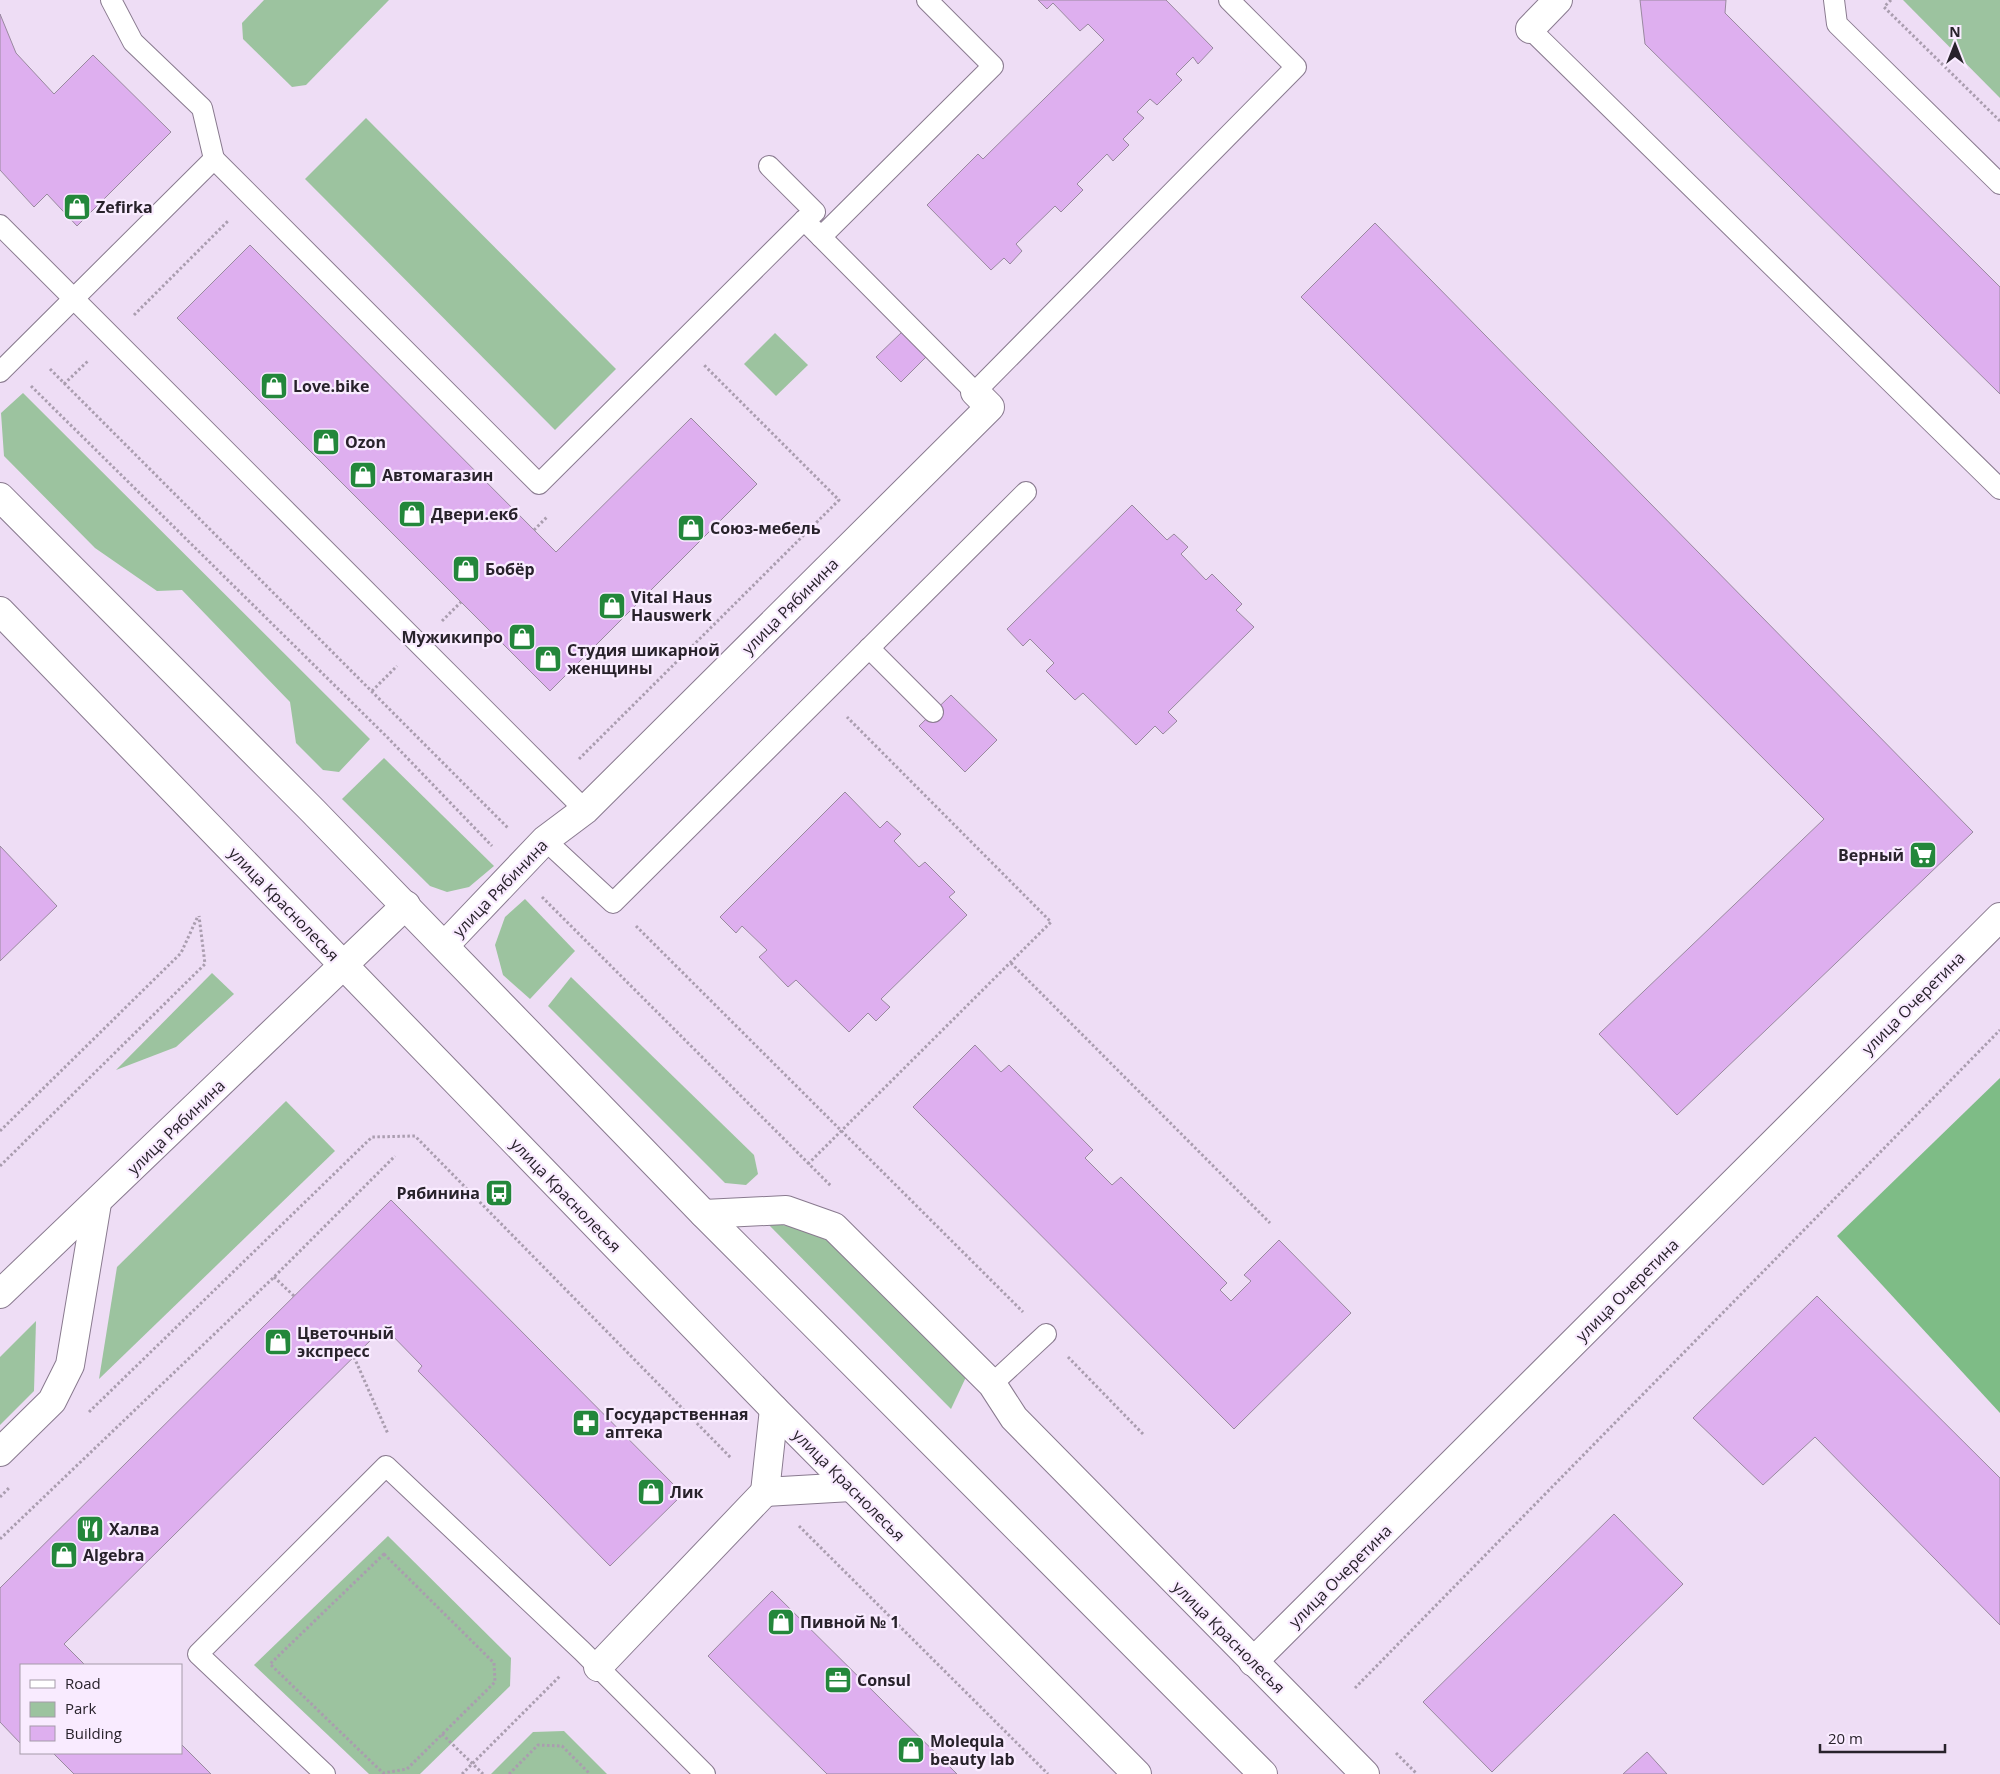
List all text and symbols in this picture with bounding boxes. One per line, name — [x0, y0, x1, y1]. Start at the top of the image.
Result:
north arrow — [1930, 20, 1980, 70]
text: N — [1949, 22, 1961, 41]
shop icon: Zefirka — [62, 192, 92, 222]
place label: Zefirka — [96, 196, 153, 218]
shop icon: Love.bike — [259, 371, 289, 401]
place label: Love.bike — [293, 375, 369, 397]
shop icon: Ozon — [311, 427, 341, 457]
place label: Ozon — [345, 431, 386, 453]
shop icon: Автомагазин — [348, 460, 378, 490]
place label: Автомагазин — [382, 464, 493, 486]
shop icon: Двери.екб — [397, 499, 427, 529]
place label: Двери.екб — [431, 503, 518, 525]
shop icon: Союз-мебель — [676, 513, 706, 543]
place label: Союз-мебель — [710, 517, 821, 539]
street label: улица Рябинина — [737, 553, 843, 659]
shop icon: Бобёр — [451, 554, 481, 584]
place label: Бобёр — [485, 558, 535, 580]
place label: Vital Haus Hauswerk — [631, 586, 712, 626]
shop icon: Vital Haus Hauswerk — [597, 591, 627, 621]
shop icon: Мужикипро — [507, 622, 537, 652]
place label: Мужикипро — [401, 626, 503, 648]
place label: Студия шикарной женщины — [567, 639, 720, 679]
shop icon: Студия шикарной женщины — [533, 644, 563, 674]
street label: улица Рябинина — [448, 834, 552, 942]
supermarket icon: Верный — [1908, 840, 1938, 870]
street label: улица Краснолесья — [224, 842, 344, 966]
place label: Верный — [1838, 844, 1904, 866]
street label: улица Очеретина — [1857, 947, 1969, 1059]
street label: улица Рябинина — [122, 1075, 230, 1179]
street label: улица Краснолесья — [506, 1133, 626, 1257]
bus stop icon: Рябинина — [484, 1178, 514, 1208]
place label: Рябинина — [397, 1182, 480, 1204]
street label: улица Очеретина — [1571, 1234, 1683, 1346]
place label: Цветочный экспресс — [297, 1322, 394, 1362]
shop icon: Цветочный экспресс — [263, 1327, 293, 1357]
place label: Государственная аптека — [605, 1403, 749, 1443]
pharmacy icon: Государственная аптека — [571, 1408, 601, 1438]
street label: улица Краснолесья — [788, 1424, 910, 1546]
shop icon: Лик — [636, 1477, 666, 1507]
place label: Лик — [670, 1481, 703, 1503]
restaurant icon: Халва — [75, 1514, 105, 1544]
place label: Халва — [109, 1518, 159, 1540]
street label: улица Очеретина — [1284, 1520, 1396, 1632]
shop icon: Algebra — [49, 1540, 79, 1570]
place label: Algebra — [83, 1544, 144, 1566]
street label: улица Краснолесья — [1168, 1576, 1290, 1698]
shop icon: Пивной № 1 — [766, 1607, 796, 1637]
place label: Пивной № 1 — [800, 1611, 899, 1633]
legend — [20, 1664, 182, 1754]
office icon: Consul — [823, 1665, 853, 1695]
place label: Consul — [857, 1669, 911, 1691]
text: Road — [65, 1673, 101, 1693]
text: Park — [65, 1698, 96, 1718]
scale bar — [1820, 1722, 1945, 1754]
text: Building — [65, 1723, 122, 1743]
text: 20 m — [1828, 1728, 1863, 1748]
place label: Molequla beauty lab — [930, 1730, 1015, 1770]
shop icon: Molequla beauty lab — [896, 1735, 926, 1765]

